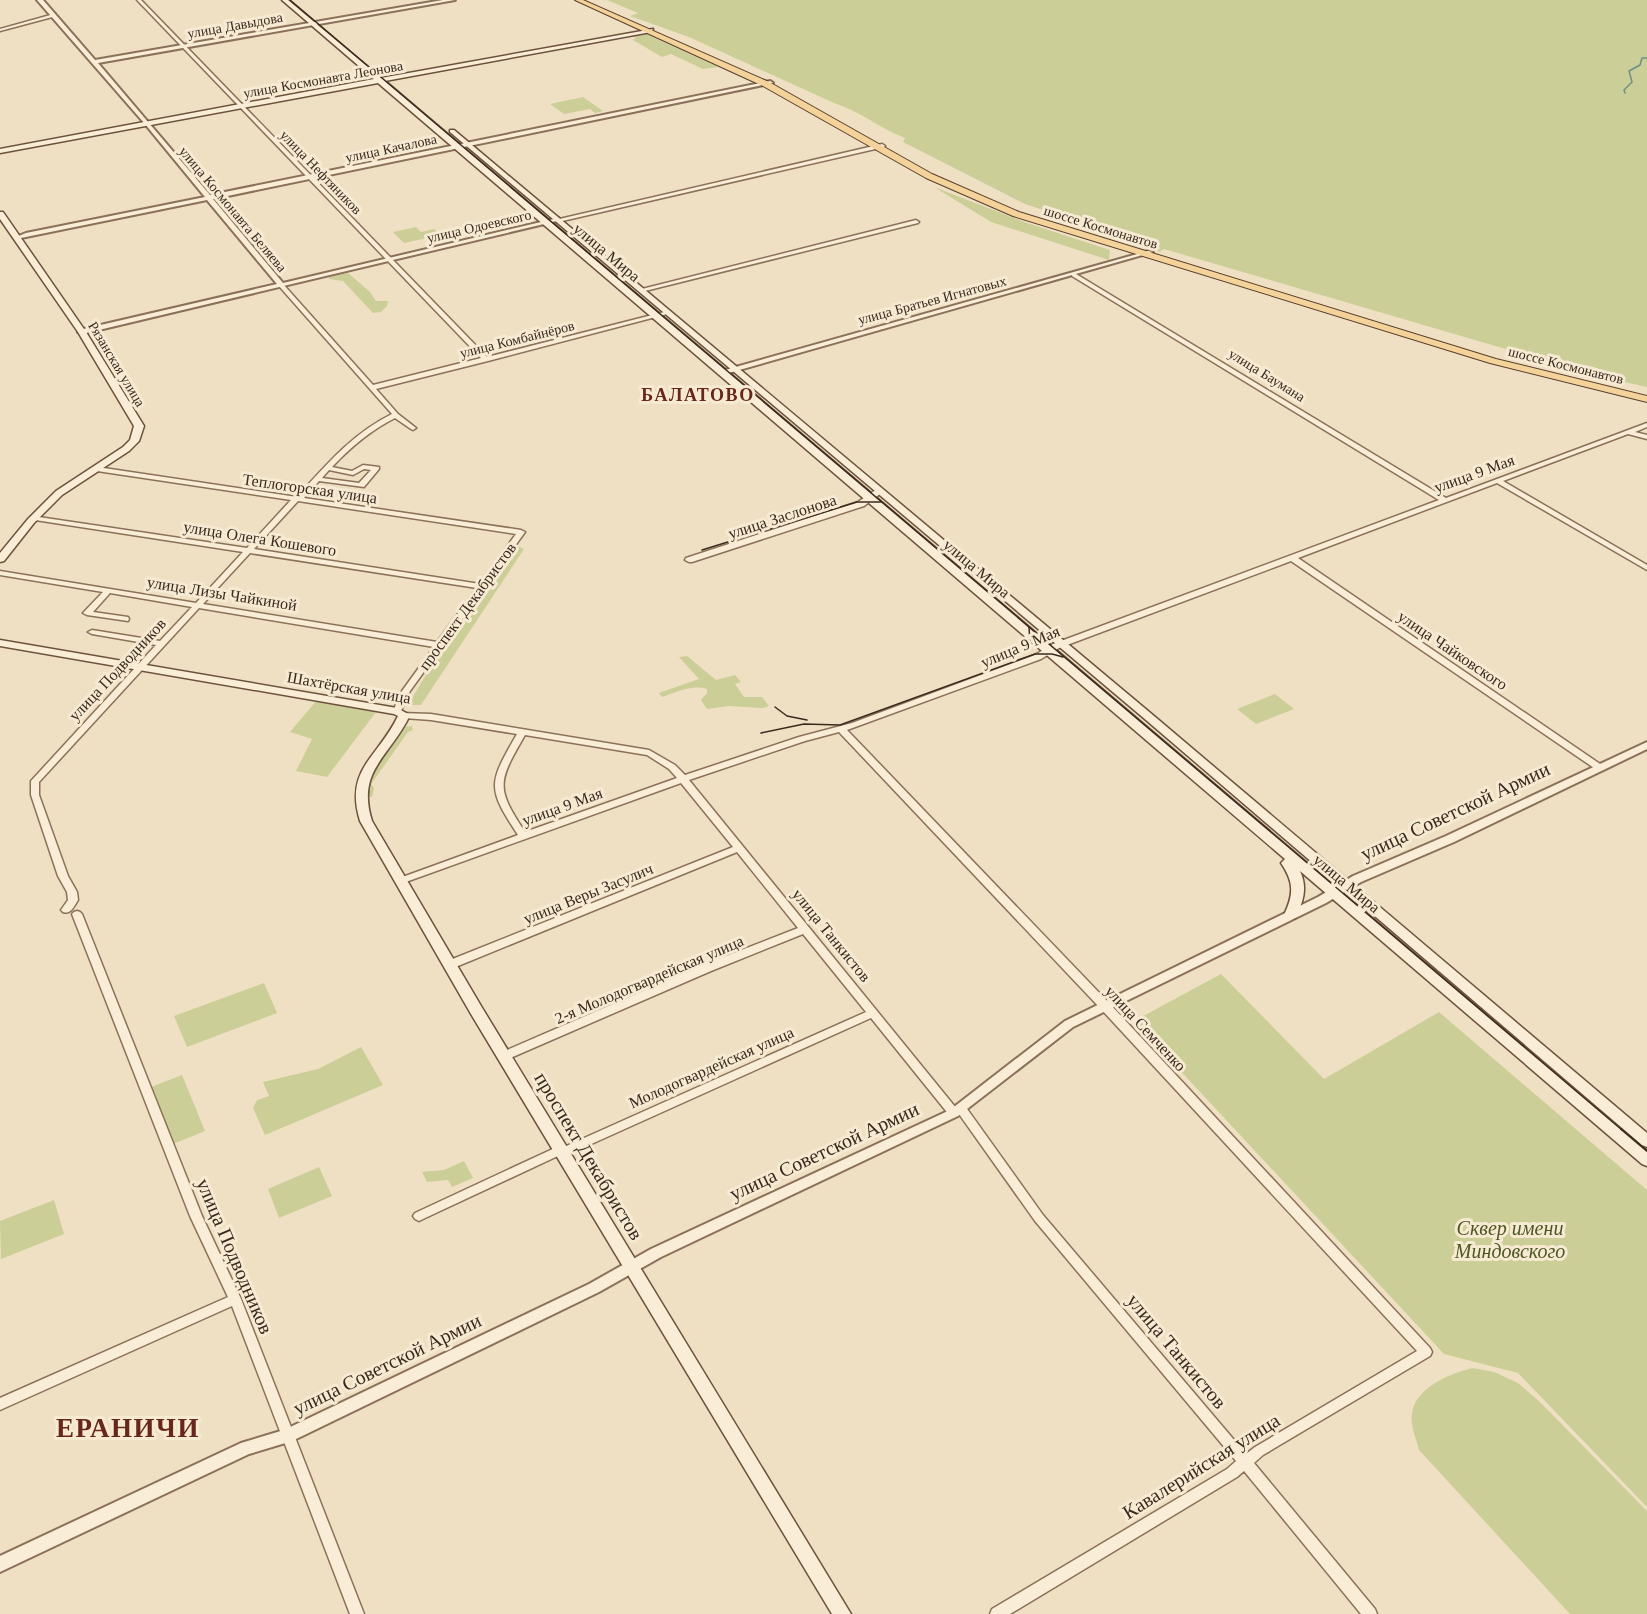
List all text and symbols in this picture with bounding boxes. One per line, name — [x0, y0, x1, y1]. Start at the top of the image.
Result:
street label: улица Давыдова — [186, 10, 285, 41]
street label: улица Космонавта Леонова — [242, 58, 405, 101]
street label: улица Нефтяников — [277, 127, 365, 218]
street label: улица Качалова — [344, 131, 439, 165]
street label: улица Космонавта Беляева — [176, 144, 290, 276]
street label: шоссе Космонавтов — [1042, 203, 1160, 252]
street label: улица Одоевского — [425, 207, 533, 246]
street label: улица Мира — [569, 220, 643, 286]
street label: улица Братьев Игнатовых — [856, 273, 1008, 328]
street label: улица Комбайнёров — [458, 318, 576, 361]
street label: Рязанская улица — [85, 319, 148, 410]
street label: шоссе Космонавтов — [1507, 344, 1625, 387]
street label: улица Баумана — [1226, 346, 1308, 405]
district label: БАЛАТОВО — [641, 385, 755, 405]
street label: улица 9 Мая — [1432, 451, 1518, 497]
street label: Теплогорская улица — [241, 471, 378, 507]
street label: улица Заслонова — [726, 491, 839, 543]
street label: улица Олега Кошевого — [182, 518, 338, 560]
street label: улица Мира — [939, 536, 1013, 602]
street label: проспект Декабристов — [415, 539, 520, 674]
street label: улица Лизы Чайкиной — [146, 573, 299, 615]
street label: улица Чайковского — [1394, 608, 1511, 694]
street label: улица Подводников — [66, 614, 170, 725]
street label: улица 9 Мая — [978, 622, 1063, 672]
street label: Шахтёрская улица — [285, 668, 412, 708]
street label: улица Советской Армии — [1357, 757, 1554, 865]
street label: улица 9 Мая — [520, 784, 606, 830]
street label: улица Мира — [1309, 851, 1383, 917]
street label: улица Веры Засулич — [521, 860, 656, 928]
street label: улица Танкистов — [788, 886, 874, 986]
street label: 2-я Молодогвардейская улица — [552, 932, 746, 1028]
street label: улица Семченко — [1101, 982, 1189, 1075]
street label: Молодогвардейская улица — [626, 1023, 797, 1112]
street label: проспект Декабристов — [529, 1068, 648, 1244]
street label: улица Советской Армии — [726, 1097, 923, 1205]
street label: улица Подводников — [191, 1175, 278, 1338]
park label: Сквер имени Миндовского — [1454, 1217, 1565, 1262]
street label: улица Танкистов — [1122, 1289, 1231, 1413]
street label: улица Советской Армии — [289, 1309, 485, 1420]
street label: Кавалерийская улица — [1118, 1409, 1284, 1524]
district label: ЕРАНИЧИ — [56, 1413, 200, 1443]

